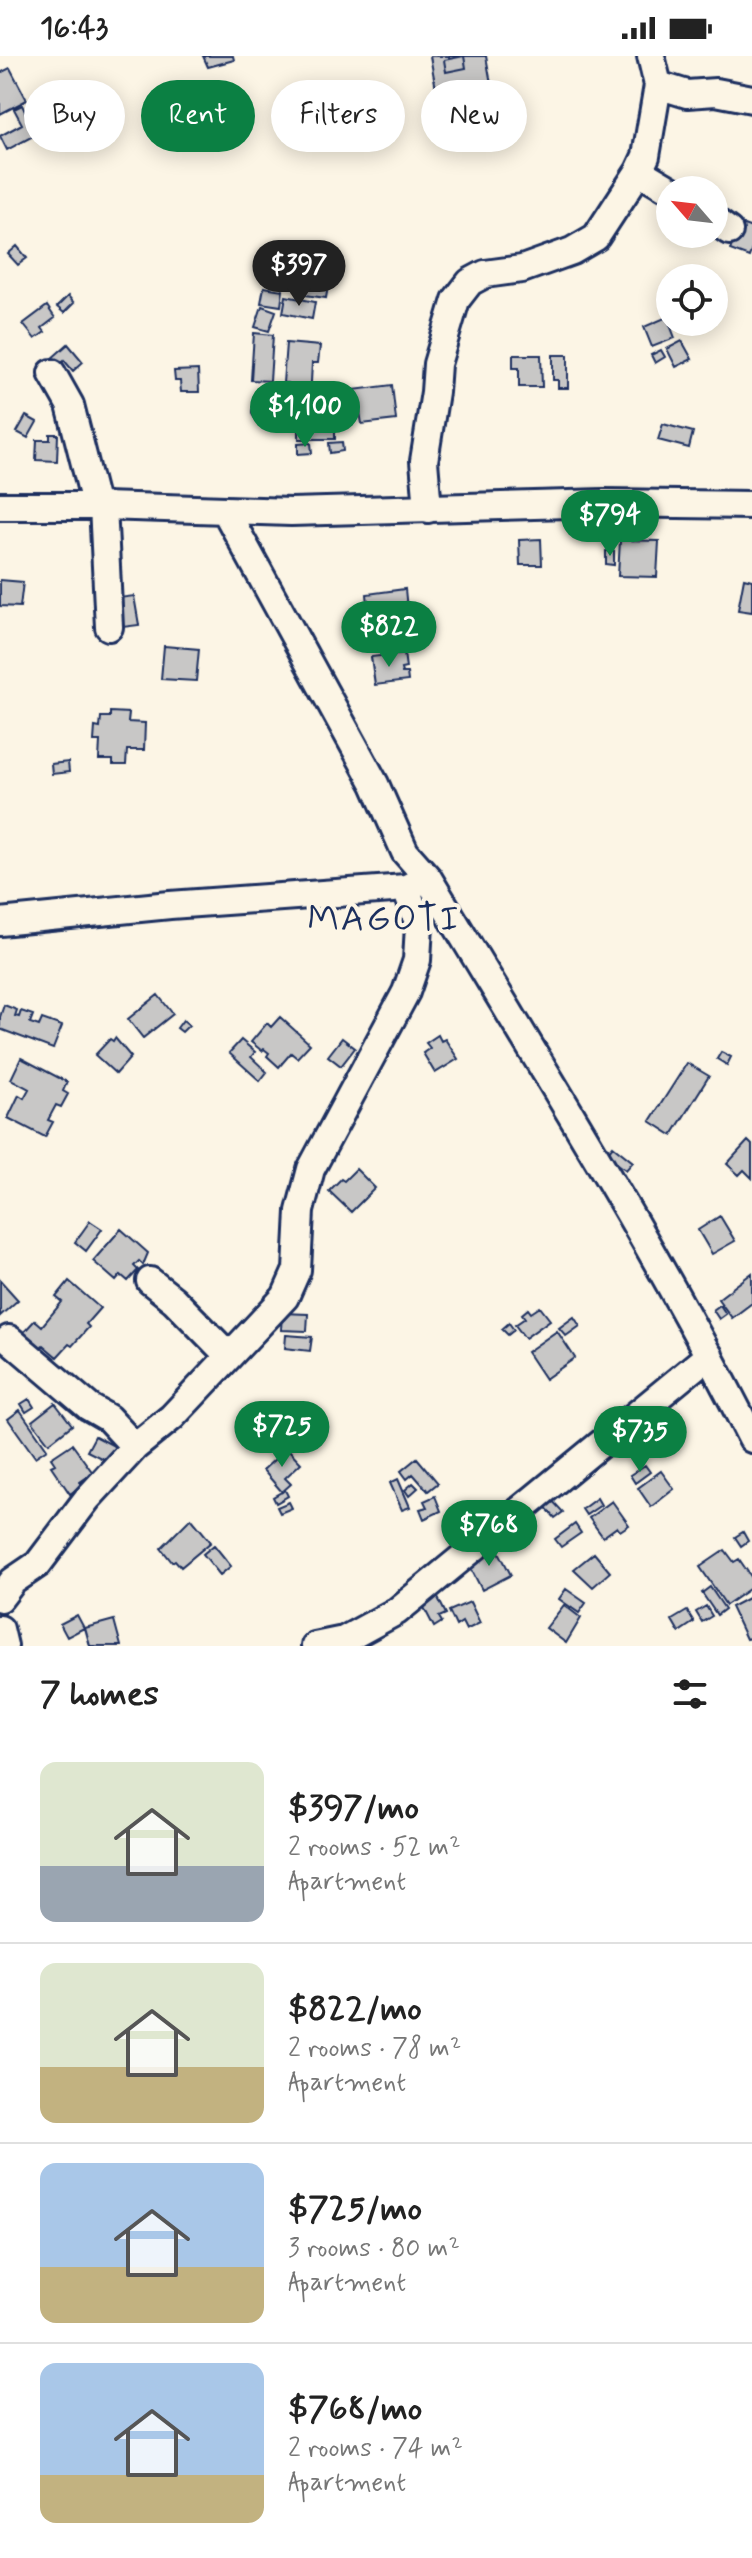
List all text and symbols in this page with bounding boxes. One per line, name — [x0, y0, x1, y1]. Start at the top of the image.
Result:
text: 16:43 — [40, 9, 108, 48]
chip: Buy — [24, 80, 125, 152]
chip: Rent — [141, 80, 255, 152]
chip: Filters — [271, 80, 405, 152]
chip: New — [421, 80, 527, 152]
north arrow — [656, 176, 728, 248]
map controls — [656, 176, 728, 336]
pin: $397 — [252, 240, 346, 308]
text: $397 — [270, 249, 328, 283]
button: locate — [656, 264, 728, 336]
pin: $1,100 — [240, 381, 370, 449]
text: $1,100 — [268, 390, 342, 424]
pin: $794 — [563, 490, 657, 558]
text: $794 — [579, 499, 641, 533]
pin: $822 — [342, 601, 436, 669]
text: $822 — [359, 610, 419, 644]
district label: MAGOTI — [307, 897, 461, 944]
pin: $725 — [235, 1401, 329, 1469]
pin: $735 — [593, 1406, 687, 1474]
text: $725 — [252, 1410, 312, 1444]
text: $735 — [612, 1415, 668, 1449]
pin: $768 — [442, 1500, 536, 1568]
text: $768 — [459, 1509, 519, 1543]
text: 7 homes — [40, 1672, 159, 1717]
icon: filters — [668, 1672, 712, 1716]
text: $397/mo — [288, 1786, 419, 1831]
icon: home — [104, 1794, 200, 1890]
text: 2 rooms · 52 m² — [288, 1831, 460, 1865]
text: Apartment — [288, 1865, 406, 1899]
text: $822/mo — [288, 1987, 422, 2032]
icon: home — [104, 1995, 200, 2091]
text: 2 rooms · 78 m² — [288, 2032, 461, 2066]
text: Apartment — [288, 2066, 406, 2100]
text: $725/mo — [288, 2187, 422, 2232]
icon: home — [104, 2195, 200, 2291]
text: 3 rooms · 80 m² — [288, 2232, 460, 2266]
text: Apartment — [288, 2266, 406, 2300]
text: $768/mo — [288, 2387, 422, 2432]
icon: home — [104, 2395, 200, 2491]
text: 2 rooms · 74 m² — [288, 2432, 463, 2466]
text: Apartment — [288, 2466, 406, 2500]

